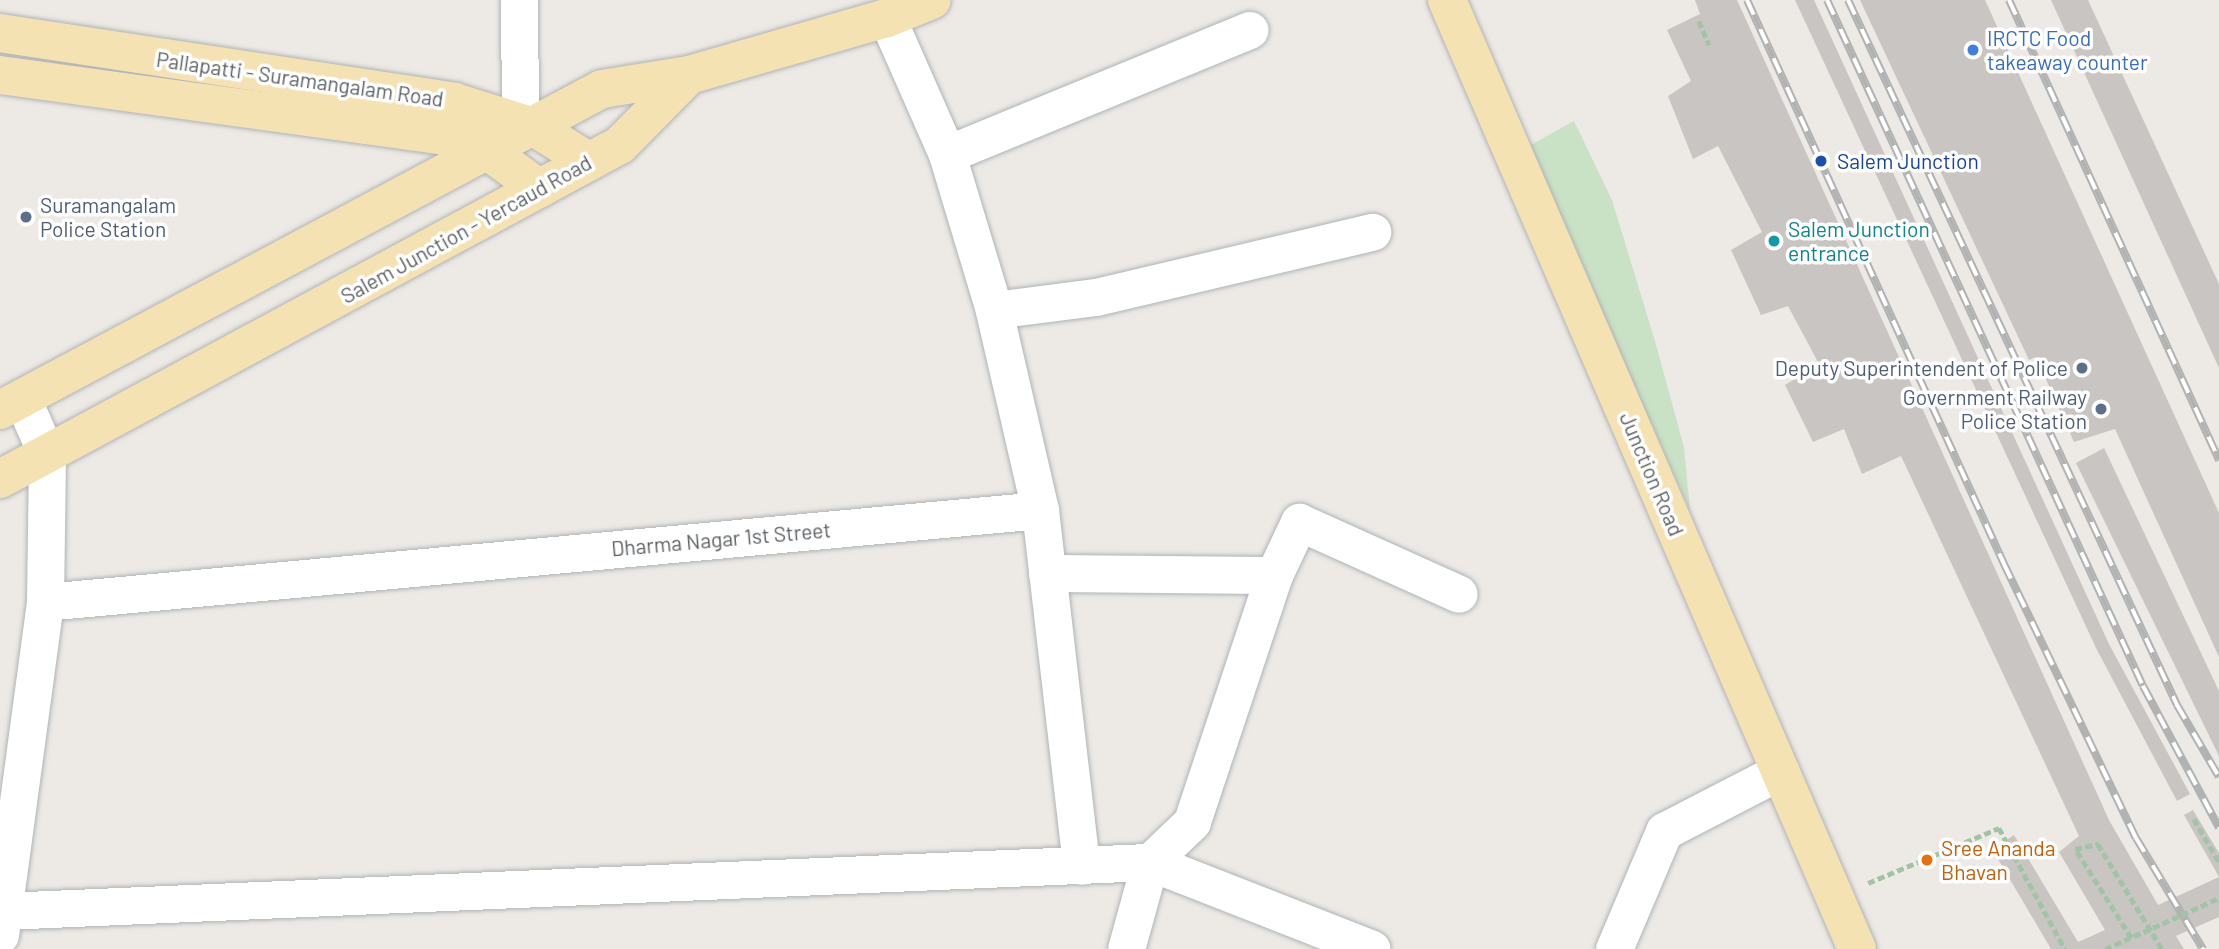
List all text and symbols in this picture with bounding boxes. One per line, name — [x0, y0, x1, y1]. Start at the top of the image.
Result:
place label: IRCTC Food takeaway counter — [1987, 25, 2148, 75]
marker: IRCTC Food takeaway counter — [1965, 42, 1981, 58]
street label: Pallapatti - Suramangalam Road — [155, 46, 445, 112]
place label: Salem Junction — [1837, 148, 1979, 174]
street label: Salem Junction - Yercaud Road — [336, 149, 596, 309]
marker: Salem Junction — [1811, 151, 1831, 171]
place label: Suramangalam Police Station — [40, 192, 176, 242]
marker: Suramangalam Police Station — [18, 209, 34, 225]
place label: Salem Junction entrance — [1788, 216, 1930, 266]
marker: Salem Junction entrance — [1766, 233, 1782, 249]
place label: Deputy Superintendent of Police — [1775, 355, 2068, 381]
marker: Deputy Superintendent of Police — [2074, 360, 2090, 376]
place label: Government Railway Police Station — [1903, 384, 2087, 434]
marker: Government Railway Police Station — [2093, 401, 2109, 417]
street label: Junction Road — [1615, 408, 1689, 540]
street label: Dharma Nagar 1st Street — [610, 517, 832, 561]
place label: Sree Ananda Bhavan — [1941, 835, 2056, 885]
marker: Sree Ananda Bhavan — [1919, 852, 1935, 868]

